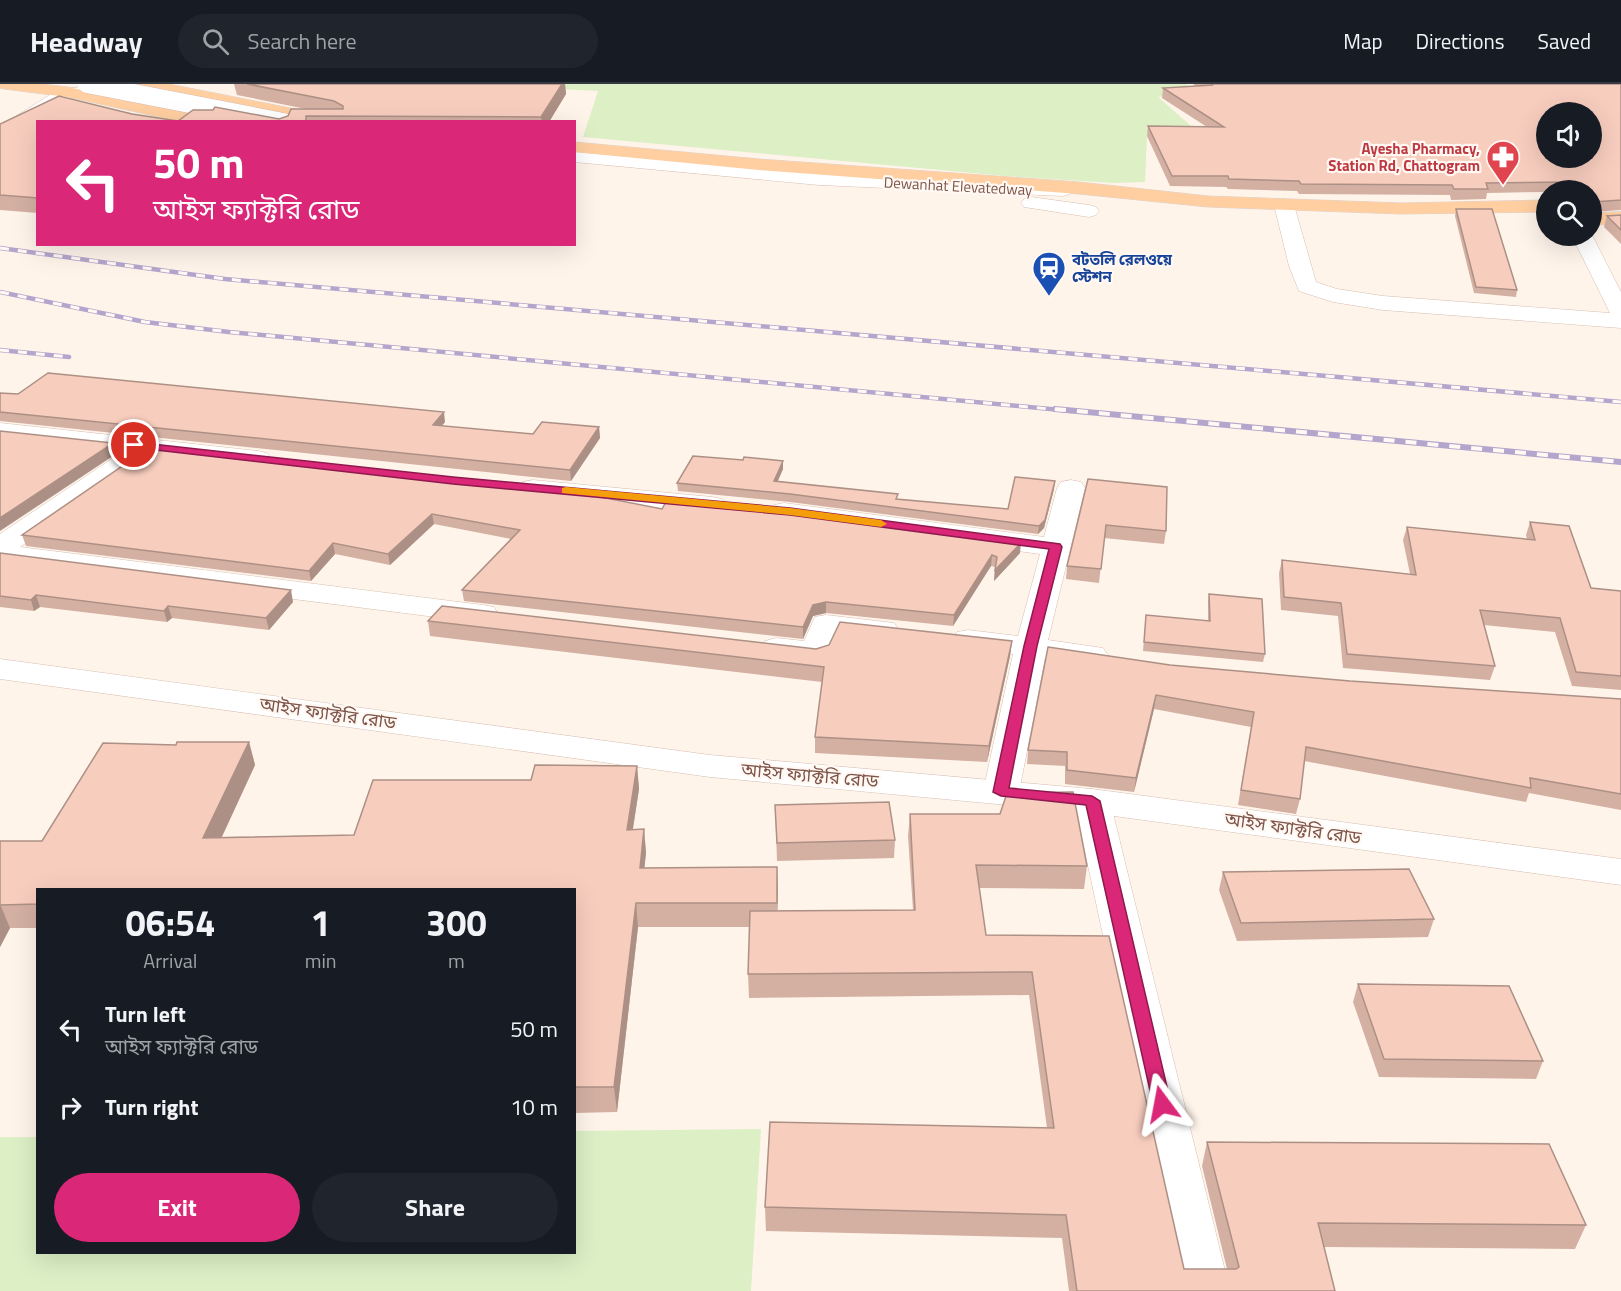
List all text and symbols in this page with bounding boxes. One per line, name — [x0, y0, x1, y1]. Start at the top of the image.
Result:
search box — [178, 14, 598, 68]
text: Headway — [30, 20, 142, 63]
text: Search here — [247, 24, 357, 58]
icon: search — [199, 25, 232, 58]
text: Map — [1343, 25, 1383, 57]
text: Directions — [1416, 25, 1505, 57]
text: Saved — [1538, 25, 1591, 57]
map controls — [1536, 102, 1602, 246]
button: sound — [1536, 102, 1602, 168]
text: 50 m — [153, 130, 245, 194]
place label: Ayesha Pharmacy, Station Rd, Chattogram — [1328, 137, 1480, 177]
pharmacy icon: Ayesha Pharmacy, Station Rd, Chattogram — [1485, 139, 1521, 186]
icon: left — [54, 144, 132, 222]
street label: Dewanhat Elevatedway — [883, 171, 1033, 201]
button: search — [1536, 180, 1602, 246]
text: আইস ফ্যাক্টরি রোড — [153, 188, 360, 229]
place label: বটতলি রেলওয়ে স্টেশন — [1071, 248, 1173, 288]
station icon: বটতলি রেলওয়ে স্টেশন — [1031, 250, 1067, 297]
pin — [108, 419, 159, 470]
icon: arrive — [117, 428, 150, 461]
street label: আইস ফ্যাক্টরি রোড — [257, 690, 398, 736]
street label: আইস ফ্যাক্টরি রোড — [739, 755, 880, 794]
street label: আইস ফ্যাক্টরি রোড — [1222, 805, 1363, 851]
text: 06:54 — [125, 895, 215, 950]
text: 1 — [311, 895, 331, 950]
text: 300 — [426, 895, 487, 950]
text: Arrival — [143, 945, 198, 976]
text: min — [305, 945, 337, 976]
text: m — [448, 945, 465, 976]
text: Turn left — [105, 997, 186, 1031]
text: 50 m — [510, 1012, 558, 1046]
icon: left — [54, 1013, 87, 1046]
text: আইস ফ্যাক্টরি রোড — [105, 1031, 258, 1062]
position arrow — [1130, 1072, 1194, 1136]
text: Turn right — [105, 1090, 199, 1124]
text: 10 m — [510, 1090, 558, 1124]
icon: right — [54, 1091, 87, 1124]
button: Exit — [54, 1173, 300, 1242]
button: Share — [312, 1173, 558, 1242]

